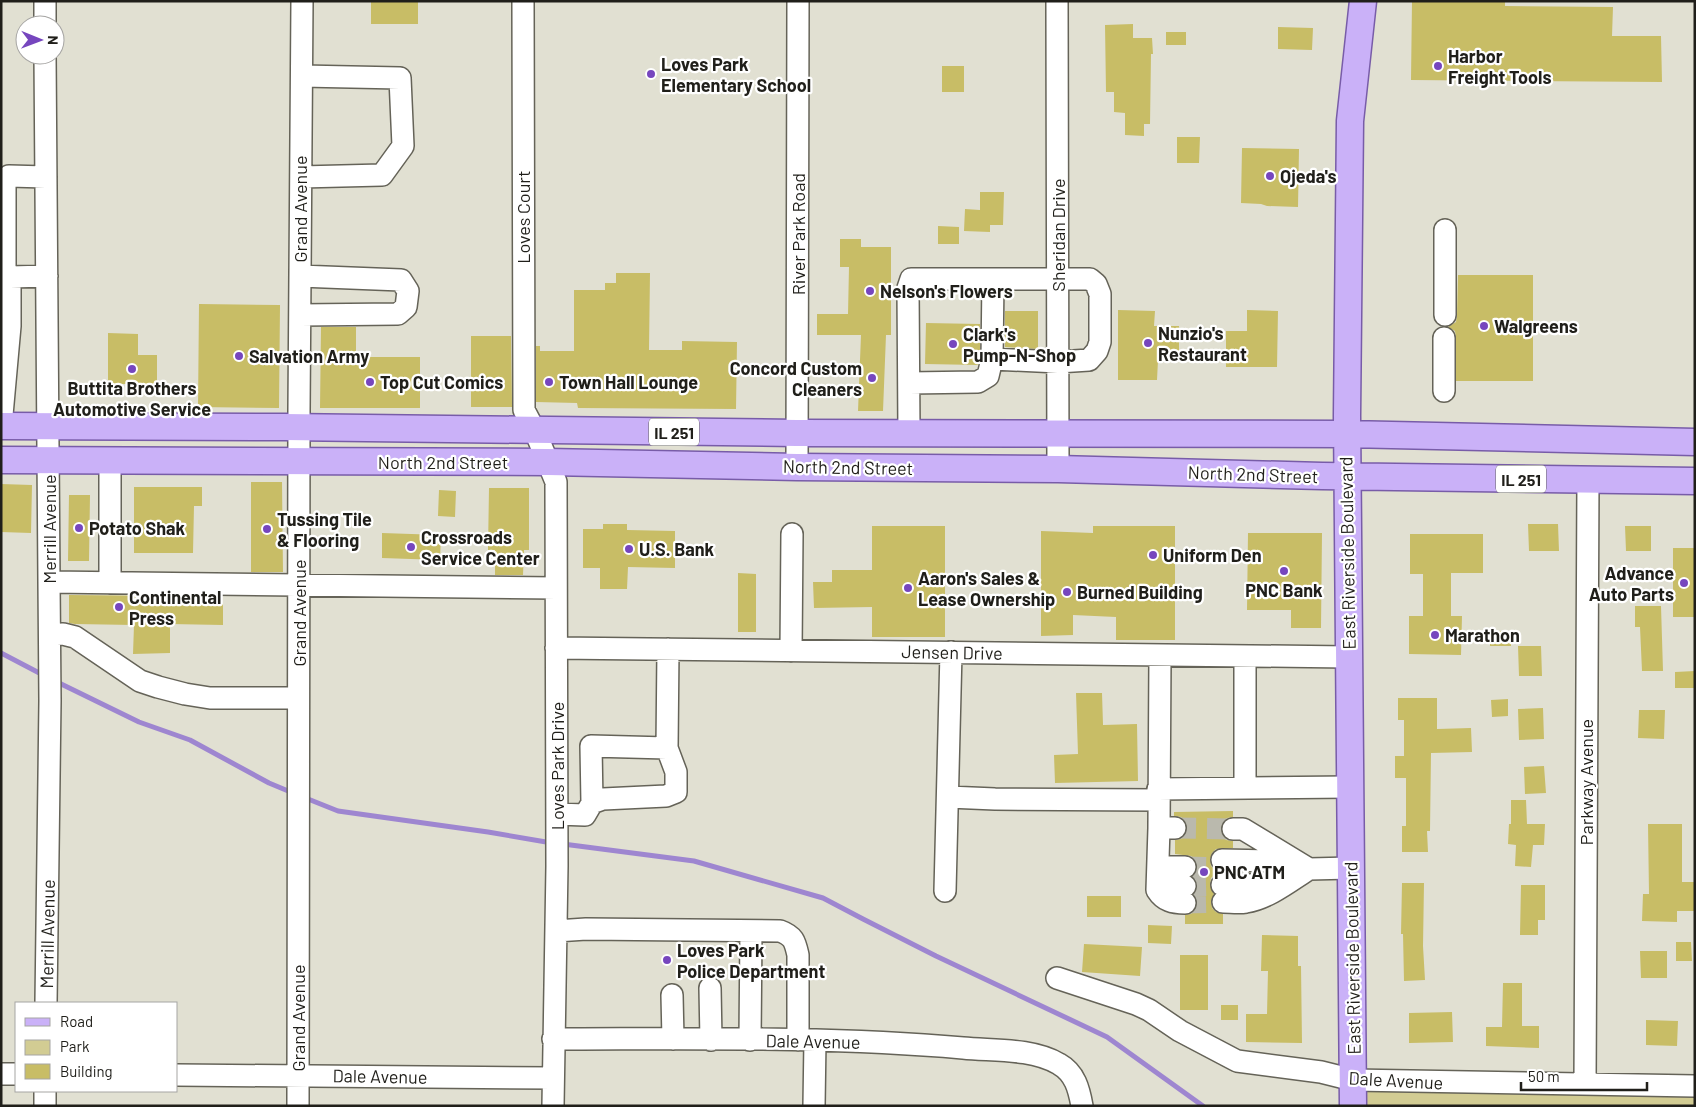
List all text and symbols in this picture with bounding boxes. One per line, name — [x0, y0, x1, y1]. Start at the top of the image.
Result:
north arrow — [15, 15, 65, 65]
text: N — [45, 35, 62, 45]
place label: Harbor Freight Tools — [1448, 45, 1551, 88]
place label: Loves Park Elementary School — [661, 53, 811, 96]
marker: Harbor Freight Tools — [1432, 60, 1444, 72]
marker: Loves Park Elementary School — [645, 68, 657, 80]
street label: Grand Avenue — [289, 156, 311, 262]
place label: Ojeda's — [1280, 165, 1337, 187]
street label: Loves Court — [512, 170, 534, 264]
marker: Ojeda's — [1264, 170, 1276, 182]
street label: River Park Road — [787, 173, 809, 295]
street label: Sheridan Drive — [1047, 178, 1069, 292]
place label: Nelson's Flowers — [880, 280, 1013, 302]
marker: Nelson's Flowers — [864, 285, 876, 297]
place label: Walgreens — [1494, 315, 1578, 337]
marker: Walgreens — [1478, 320, 1490, 332]
place label: Nunzio's Restaurant — [1158, 322, 1247, 365]
place label: Clark's Pump-N-Shop — [963, 323, 1076, 366]
marker: Nunzio's Restaurant — [1142, 337, 1154, 349]
marker: Clark's Pump-N-Shop — [947, 338, 959, 350]
place label: Salvation Army — [249, 345, 369, 367]
marker: Salvation Army — [233, 350, 245, 362]
place label: Concord Custom Cleaners — [730, 357, 862, 400]
marker: Buttita Brothers Automotive Service — [126, 363, 138, 375]
place label: Top Cut Comics — [380, 371, 503, 393]
place label: Town Hall Lounge — [559, 371, 698, 393]
marker: Concord Custom Cleaners — [866, 372, 878, 384]
marker: Top Cut Comics — [364, 376, 376, 388]
marker: Town Hall Lounge — [543, 376, 555, 388]
place label: Buttita Brothers Automotive Service — [53, 377, 211, 420]
road number: IL 251 — [649, 418, 699, 446]
street label: North 2nd Street — [378, 451, 508, 473]
street label: North 2nd Street — [783, 455, 913, 479]
street label: East Riverside Boulevard — [1334, 456, 1360, 650]
street label: North 2nd Street — [1187, 461, 1319, 487]
road number: IL 251 — [1496, 466, 1546, 492]
street label: Merrill Avenue — [38, 474, 60, 584]
place label: Tussing Tile & Flooring — [277, 508, 372, 551]
place label: Potato Shak — [89, 517, 186, 539]
marker: Potato Shak — [73, 522, 85, 534]
marker: Tussing Tile & Flooring — [261, 523, 273, 535]
place label: Crossroads Service Center — [421, 526, 540, 569]
place label: U.S. Bank — [639, 538, 715, 560]
marker: Crossroads Service Center — [405, 541, 417, 553]
marker: U.S. Bank — [623, 543, 635, 555]
place label: Uniform Den — [1163, 544, 1262, 566]
marker: Uniform Den — [1147, 549, 1159, 561]
street label: Grand Avenue — [288, 560, 310, 666]
place label: Advance Auto Parts — [1589, 562, 1674, 605]
marker: PNC Bank — [1278, 565, 1290, 577]
place label: Aaron's Sales & Lease Ownership — [918, 567, 1055, 610]
marker: Advance Auto Parts — [1678, 577, 1690, 589]
place label: PNC Bank — [1245, 579, 1323, 601]
place label: Burned Building — [1077, 581, 1203, 603]
marker: Aaron's Sales & Lease Ownership — [902, 582, 914, 594]
place label: Continental Press — [129, 586, 221, 629]
marker: Burned Building — [1061, 586, 1073, 598]
marker: Continental Press — [113, 601, 125, 613]
place label: Marathon — [1445, 624, 1520, 646]
marker: Marathon — [1429, 629, 1441, 641]
street label: Jensen Drive — [901, 640, 1003, 664]
street label: Loves Park Drive — [546, 702, 568, 830]
street label: Parkway Avenue — [1575, 719, 1597, 845]
place label: PNC ATM — [1214, 861, 1285, 883]
street label: East Riverside Boulevard — [1339, 861, 1365, 1055]
marker: PNC ATM — [1198, 866, 1210, 878]
street label: Merrill Avenue — [35, 879, 59, 989]
place label: Loves Park Police Department — [677, 939, 825, 982]
marker: Loves Park Police Department — [661, 954, 673, 966]
street label: Grand Avenue — [287, 965, 309, 1071]
legend — [15, 1002, 178, 1092]
text: Road — [60, 1012, 93, 1030]
street label: Dale Avenue — [765, 1029, 861, 1053]
text: Park — [60, 1037, 90, 1055]
scale bar — [1521, 1060, 1647, 1092]
text: Building — [60, 1062, 113, 1080]
street label: Dale Avenue — [332, 1064, 428, 1088]
street label: Dale Avenue — [1348, 1067, 1444, 1093]
text: 50 m — [1528, 1067, 1560, 1085]

